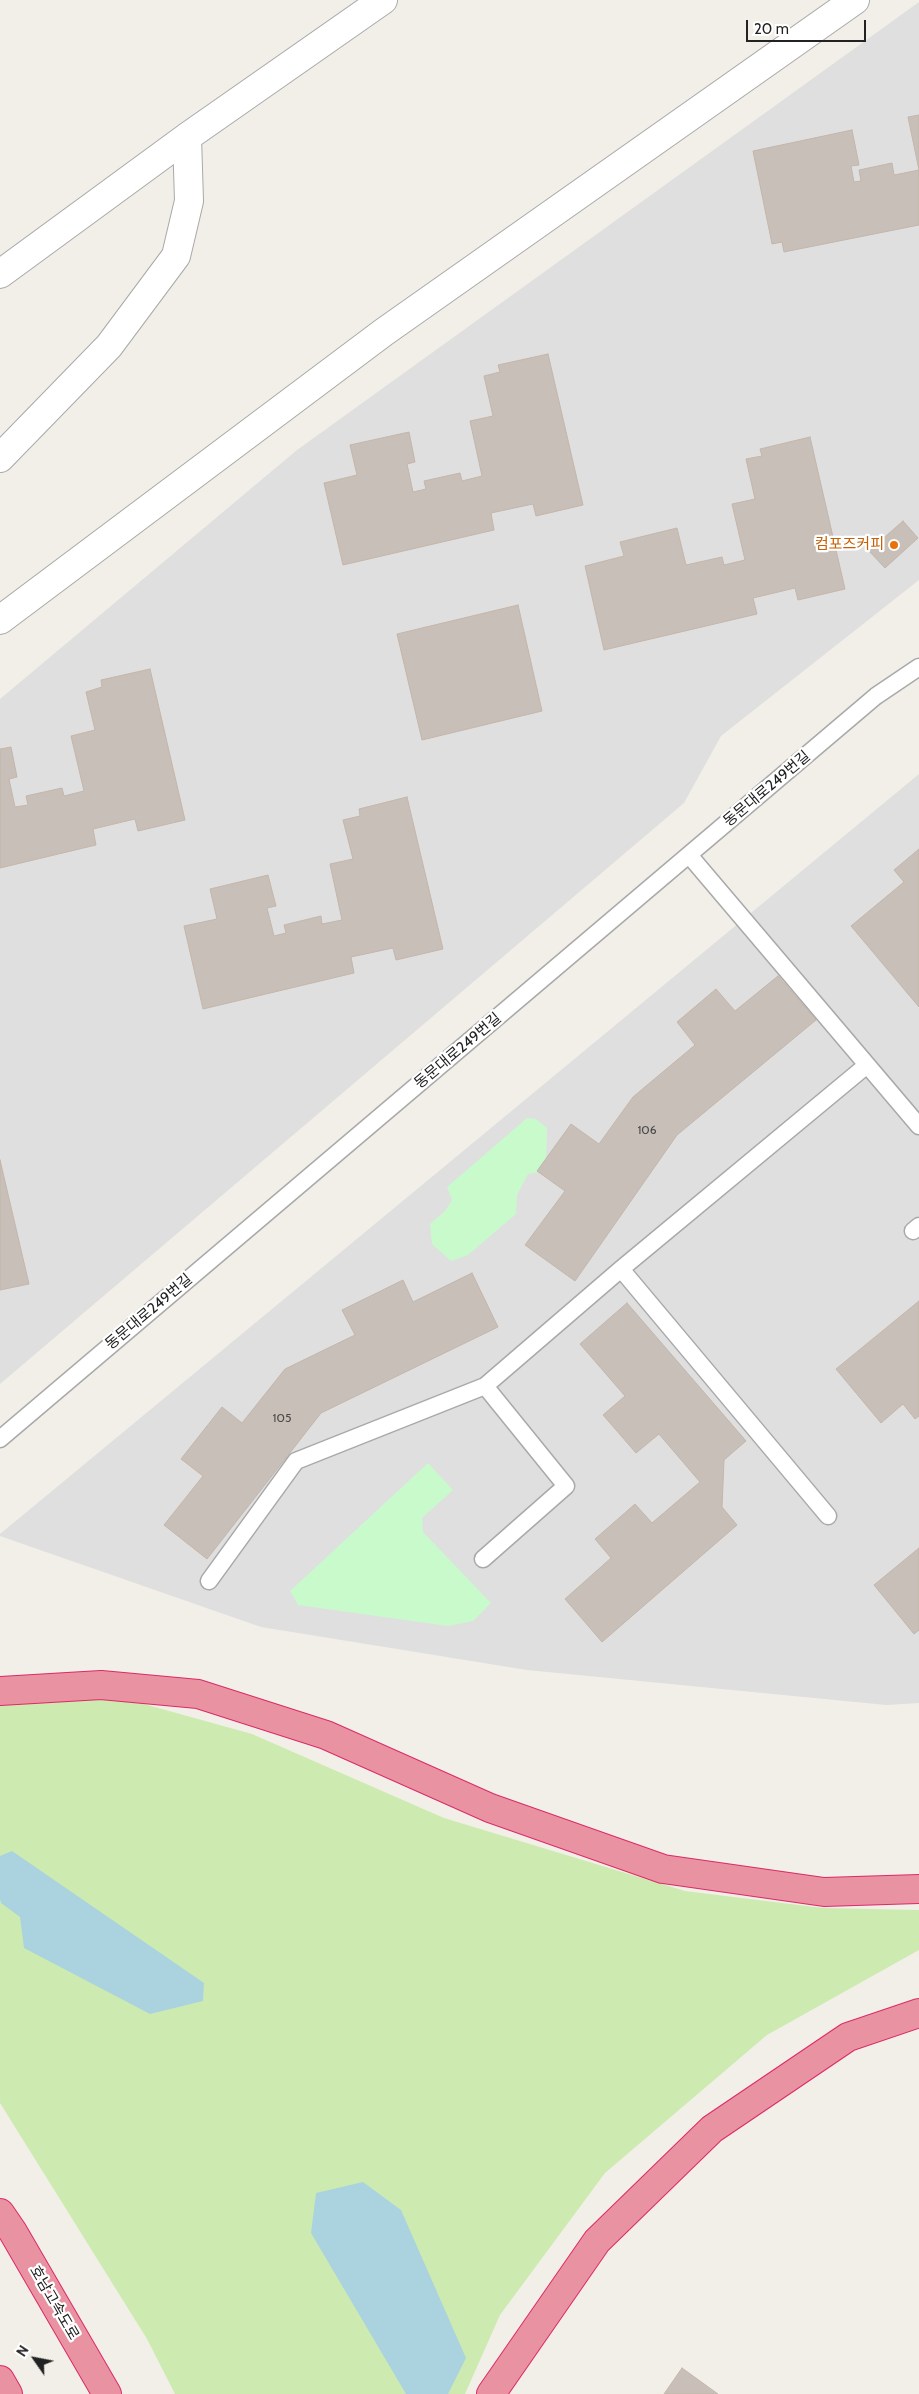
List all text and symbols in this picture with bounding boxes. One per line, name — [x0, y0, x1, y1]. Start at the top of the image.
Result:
scale bar — [749, 10, 869, 42]
text: 20 m — [754, 20, 789, 38]
place label: 컴포즈커피 — [815, 536, 884, 554]
marker: 컴포즈커피 — [888, 539, 900, 551]
street label: 동문대로249번길 — [720, 747, 814, 831]
street label: 동문대로249번길 — [411, 1009, 505, 1093]
house number: 106 — [637, 1123, 657, 1137]
street label: 동문대로249번길 — [102, 1270, 196, 1354]
house number: 105 — [273, 1411, 291, 1425]
street label: 호남고속도로 — [26, 2263, 82, 2343]
north arrow — [10, 2334, 60, 2384]
text: N — [12, 2342, 33, 2360]

